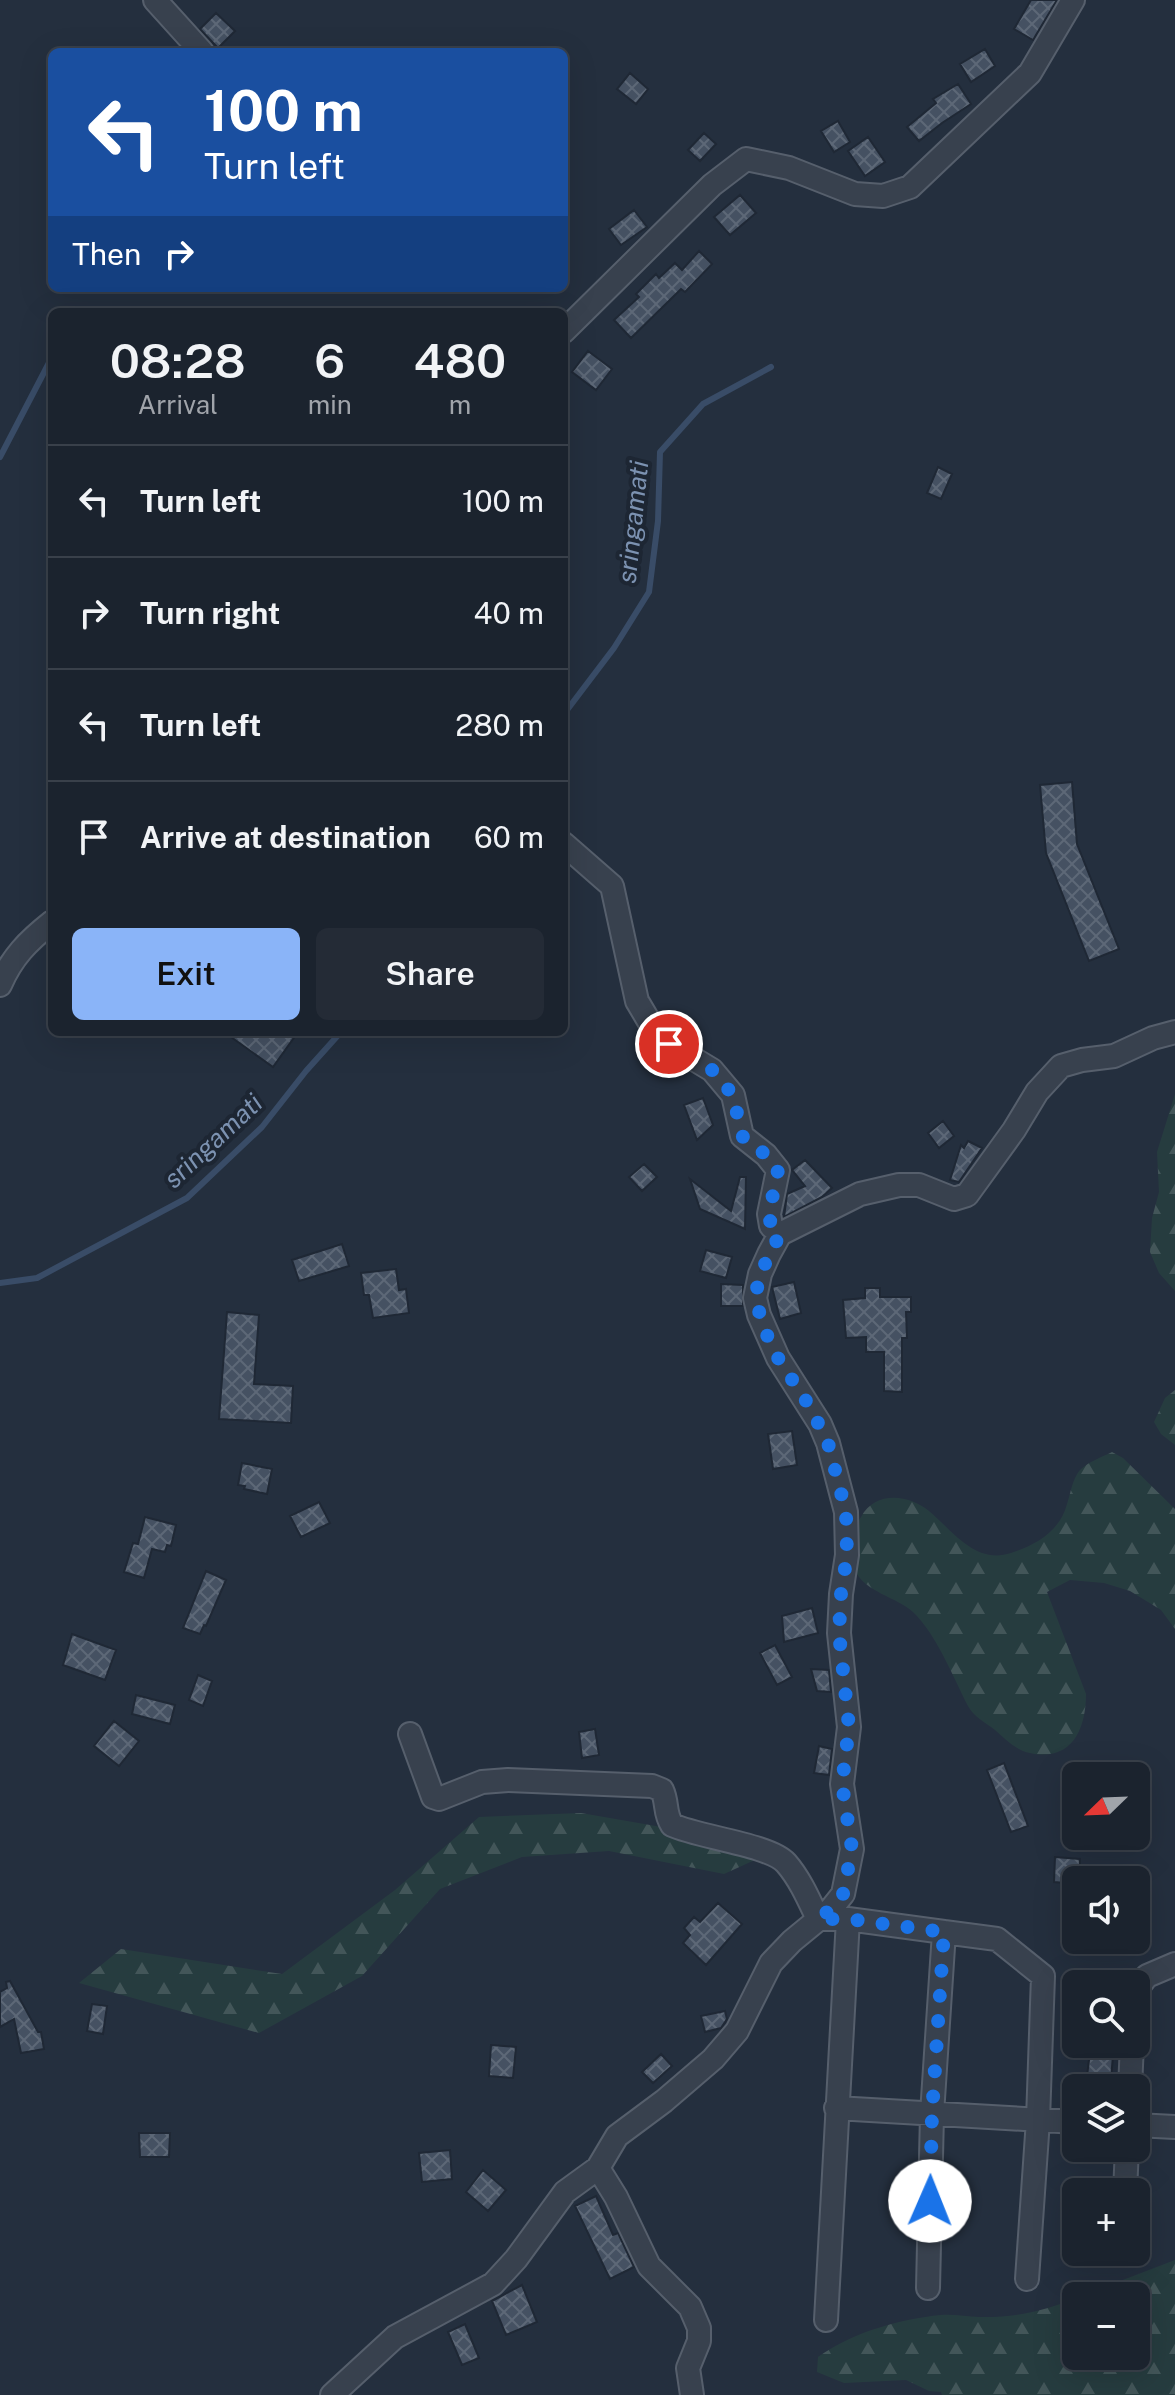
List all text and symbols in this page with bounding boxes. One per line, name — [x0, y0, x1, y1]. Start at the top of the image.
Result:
text: 100 m — [204, 78, 363, 144]
icon: left — [72, 80, 176, 184]
text: Turn left — [204, 145, 345, 187]
icon: right — [157, 232, 201, 276]
text: Then — [72, 236, 141, 272]
text: 08:28 — [110, 332, 246, 389]
text: 6 — [314, 332, 345, 389]
text: 480 — [414, 332, 506, 389]
text: Arrival — [138, 389, 218, 420]
text: min — [308, 389, 352, 420]
text: m — [449, 389, 471, 420]
water label: sringamati — [611, 458, 654, 585]
icon: left — [72, 479, 116, 523]
text: Turn left — [140, 483, 261, 519]
text: 100 m — [462, 483, 544, 519]
icon: right — [72, 591, 116, 635]
text: Turn right — [140, 595, 280, 631]
text: 40 m — [474, 595, 544, 631]
icon: left — [72, 703, 116, 747]
text: Turn left — [140, 707, 261, 743]
text: 280 m — [455, 707, 544, 743]
icon: arrive — [72, 815, 116, 859]
text: Arrive at destination — [140, 819, 431, 855]
text: 60 m — [474, 819, 544, 855]
button: Exit — [72, 928, 300, 1020]
button: Share — [316, 928, 544, 1020]
pin — [635, 1010, 703, 1078]
icon: arrive — [647, 1022, 691, 1066]
water label: sringamati — [157, 1087, 269, 1194]
north arrow — [1062, 1762, 1150, 1850]
map controls — [1062, 1762, 1150, 2370]
button: sound — [1062, 1866, 1150, 1954]
button: search — [1062, 1970, 1150, 2058]
button: layers — [1062, 2074, 1150, 2162]
position arrow — [888, 2159, 972, 2243]
button: + — [1062, 2178, 1150, 2266]
button: − — [1062, 2282, 1150, 2370]

